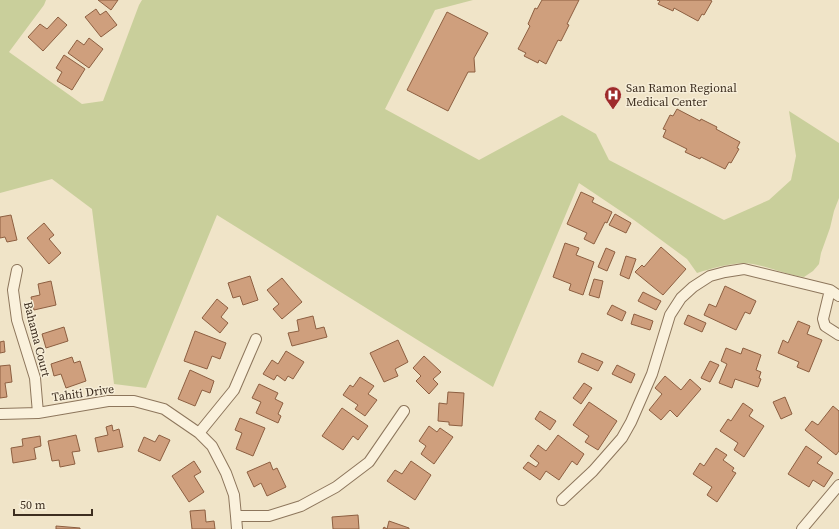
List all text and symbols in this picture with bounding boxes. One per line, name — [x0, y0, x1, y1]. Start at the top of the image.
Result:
place label: San Ramon Regional Medical Center — [626, 80, 737, 110]
hospital icon: San Ramon Regional Medical Center — [603, 85, 623, 110]
street label: Bahama Court — [20, 300, 54, 378]
street label: Tahiti Drive — [51, 381, 115, 405]
scale bar — [14, 491, 92, 517]
text: 50 m — [20, 497, 46, 513]

